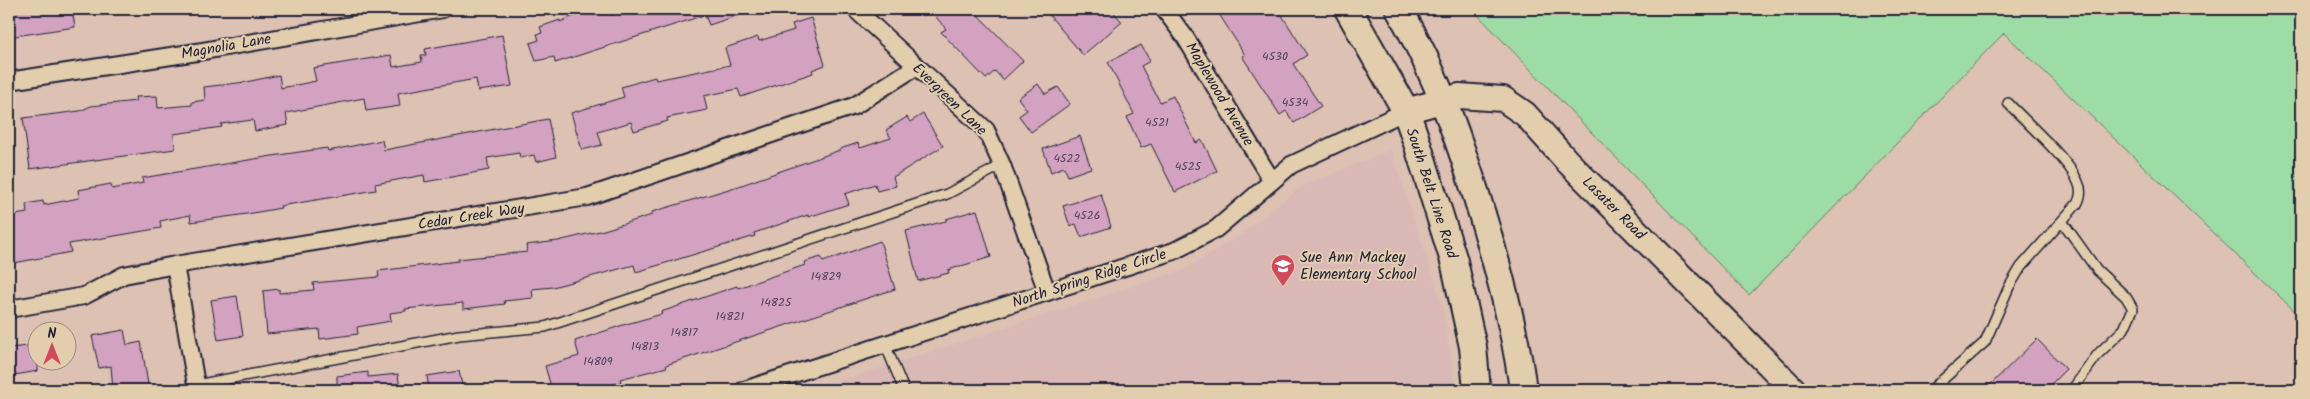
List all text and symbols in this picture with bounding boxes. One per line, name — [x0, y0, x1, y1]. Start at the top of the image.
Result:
street label: Magnolia Lane — [179, 27, 273, 67]
street label: Maplewood Avenue — [1179, 38, 1260, 151]
house number: 4530 — [1262, 47, 1288, 66]
street label: Evergreen Lane — [906, 58, 992, 142]
house number: 4534 — [1282, 93, 1309, 112]
house number: 4521 — [1145, 113, 1169, 132]
street label: South Belt Line Road — [1399, 125, 1464, 262]
house number: 4522 — [1053, 149, 1081, 168]
house number: 4525 — [1175, 157, 1203, 176]
street label: Lasater Road — [1576, 171, 1651, 247]
street label: Cedar Creek Way — [416, 197, 527, 237]
house number: 4526 — [1074, 206, 1100, 225]
street label: North Spring Ridge Circle — [1009, 243, 1170, 315]
place label: Sue Ann Mackey Elementary School — [1300, 246, 1417, 287]
school or university icon: Sue Ann Mackey Elementary School — [1270, 253, 1296, 287]
house number: 14829 — [811, 267, 841, 286]
house number: 14825 — [760, 293, 793, 312]
house number: 14821 — [716, 307, 744, 326]
north arrow — [28, 322, 78, 372]
text: N — [48, 323, 57, 345]
house number: 14817 — [671, 323, 698, 342]
house number: 14813 — [631, 337, 659, 356]
house number: 14809 — [583, 352, 613, 371]

